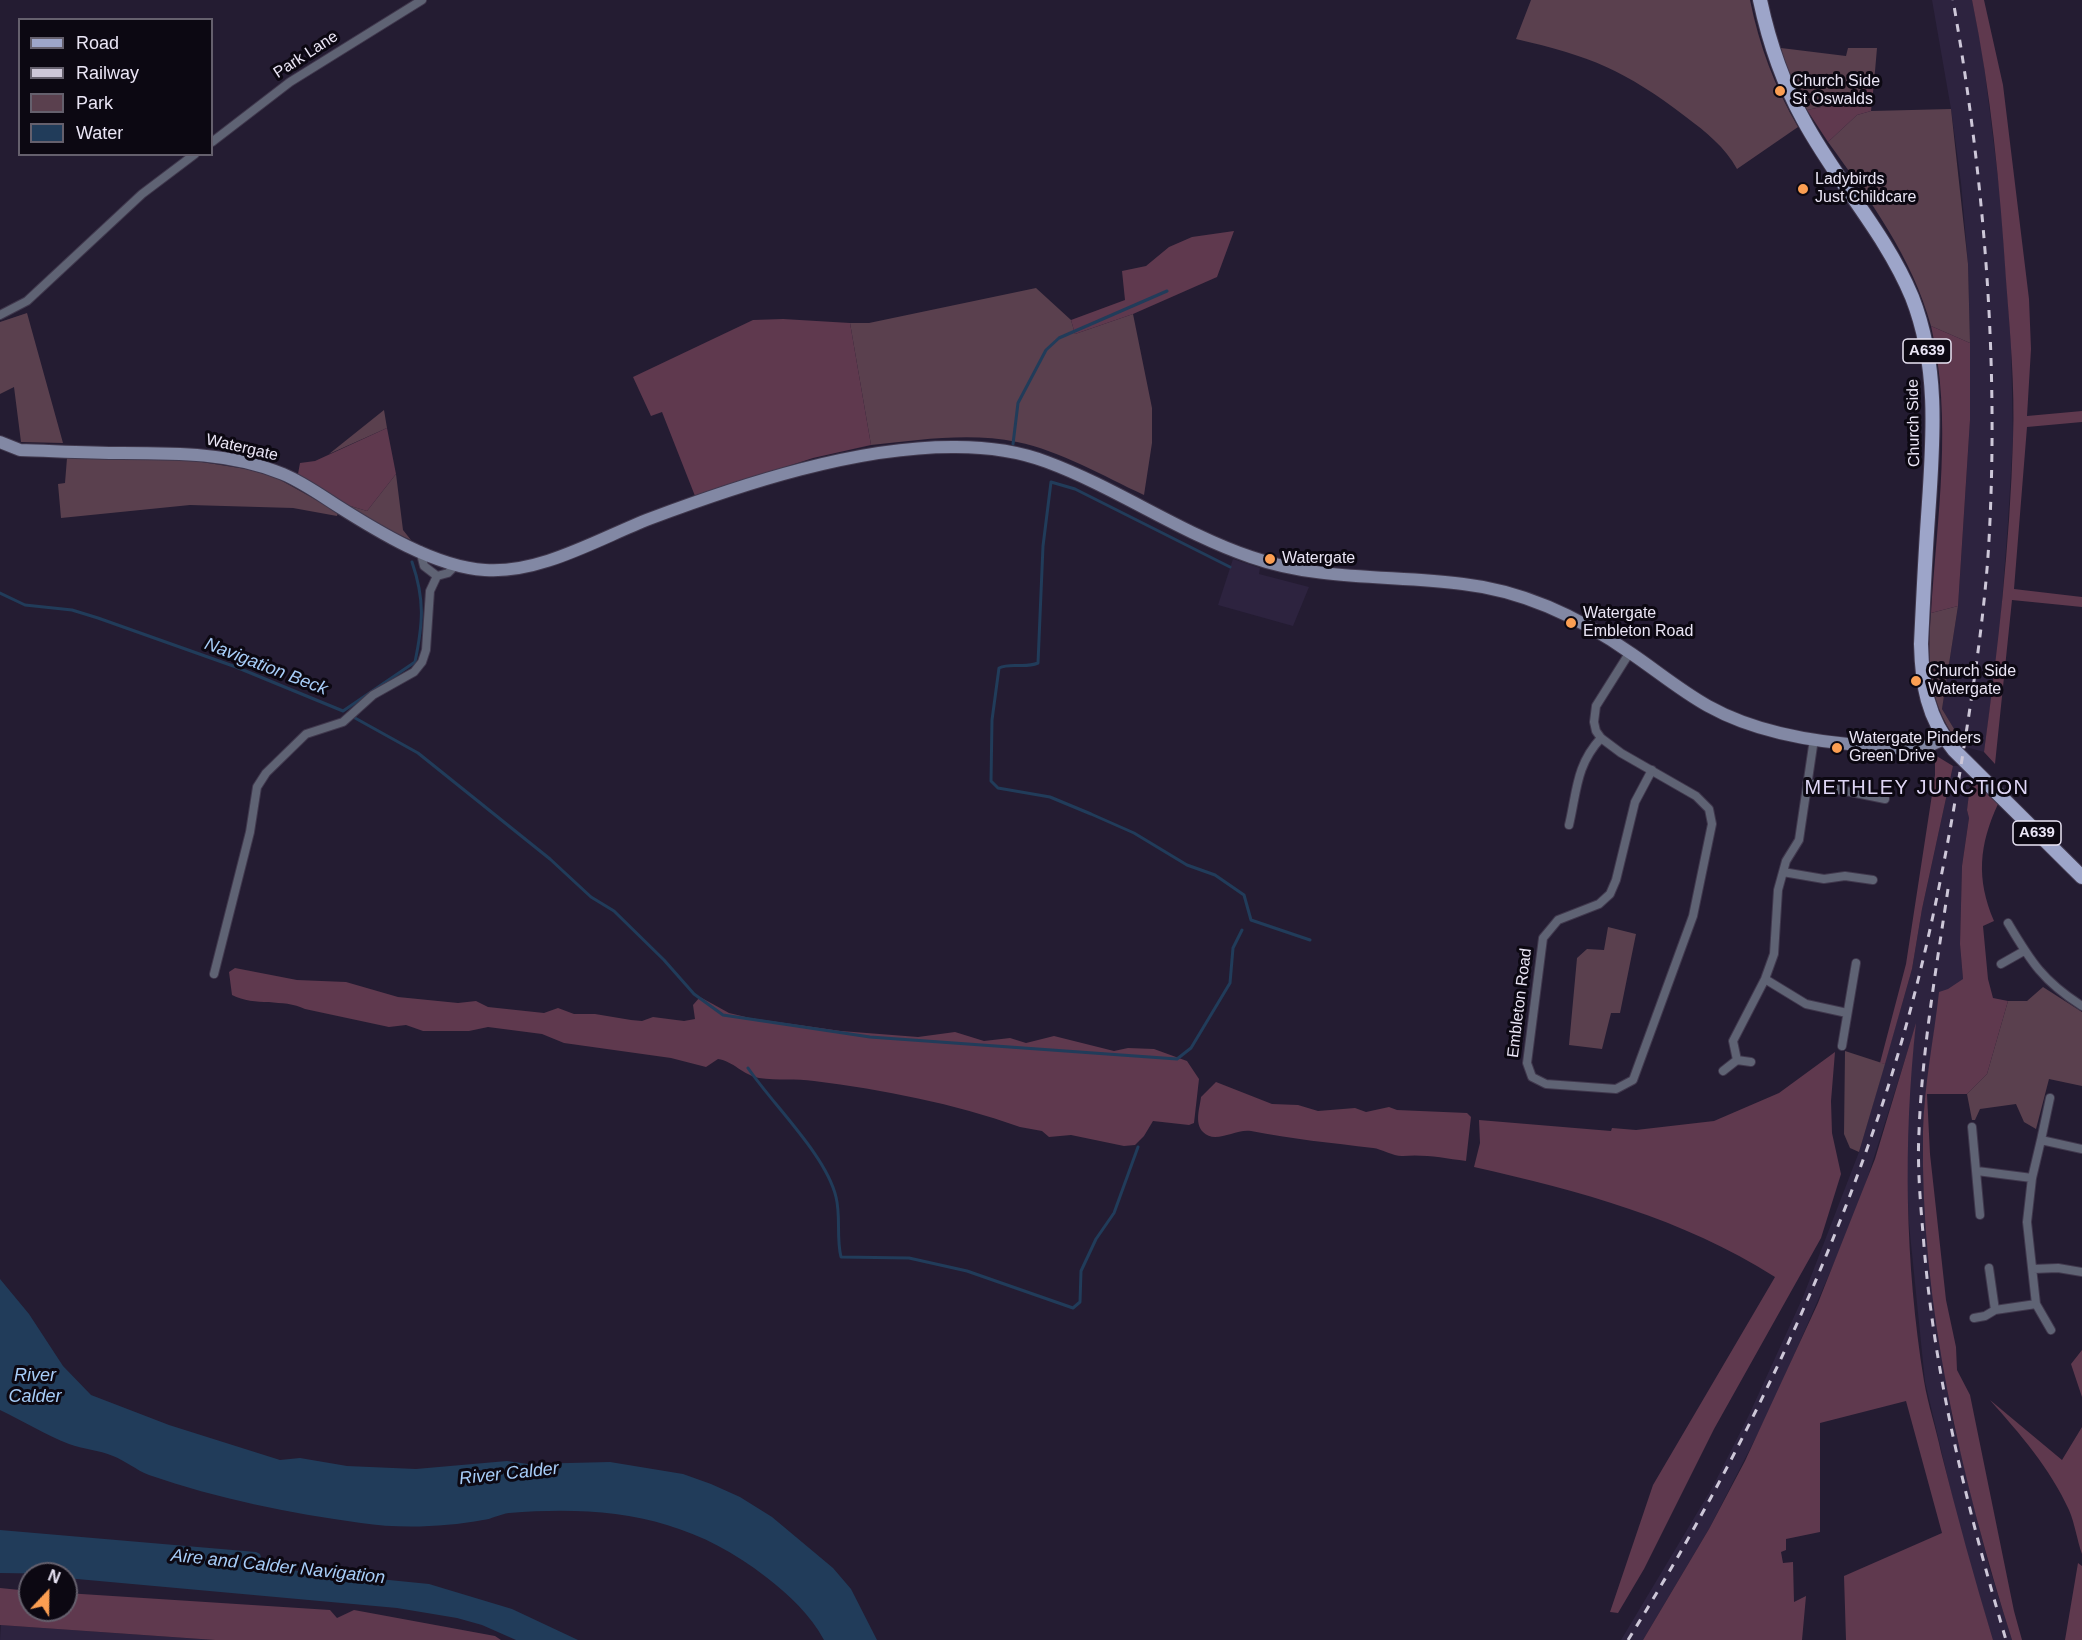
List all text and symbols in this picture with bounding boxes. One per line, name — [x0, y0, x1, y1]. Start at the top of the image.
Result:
legend — [18, 18, 213, 156]
street label: Park Lane — [270, 27, 342, 83]
text: Road — [76, 33, 119, 53]
text: Railway — [76, 63, 139, 83]
place label: Church Side St Oswalds — [1792, 72, 1880, 110]
marker: Church Side St Oswalds — [1773, 84, 1787, 98]
text: Park — [76, 93, 113, 113]
text: Water — [76, 123, 123, 143]
place label: Ladybirds Just Childcare — [1815, 170, 1916, 208]
marker: Ladybirds Just Childcare — [1796, 182, 1810, 196]
road number: A639 — [1903, 339, 1951, 363]
street label: Church Side — [1904, 379, 1924, 467]
street label: Watergate — [204, 430, 280, 466]
place label: Watergate — [1282, 549, 1355, 569]
marker: Watergate — [1263, 552, 1277, 566]
place label: Watergate Embleton Road — [1583, 604, 1693, 642]
marker: Watergate Embleton Road — [1564, 616, 1578, 630]
water label: Navigation Beck — [201, 634, 331, 700]
place label: Church Side Watergate — [1928, 662, 2016, 700]
marker: Church Side Watergate — [1909, 674, 1923, 688]
place label: Watergate Pinders Green Drive — [1849, 729, 1981, 767]
marker: Watergate Pinders Green Drive — [1830, 741, 1844, 755]
district label: METHLEY JUNCTION — [1804, 776, 2030, 800]
road number: A639 — [2013, 821, 2061, 845]
street label: Embleton Road — [1504, 947, 1536, 1059]
water label: River Calder — [8, 1365, 62, 1408]
water label: River Calder — [458, 1458, 560, 1490]
water label: Aire and Calder Navigation — [170, 1545, 386, 1589]
north arrow — [18, 1562, 78, 1622]
text: N — [46, 1567, 63, 1587]

